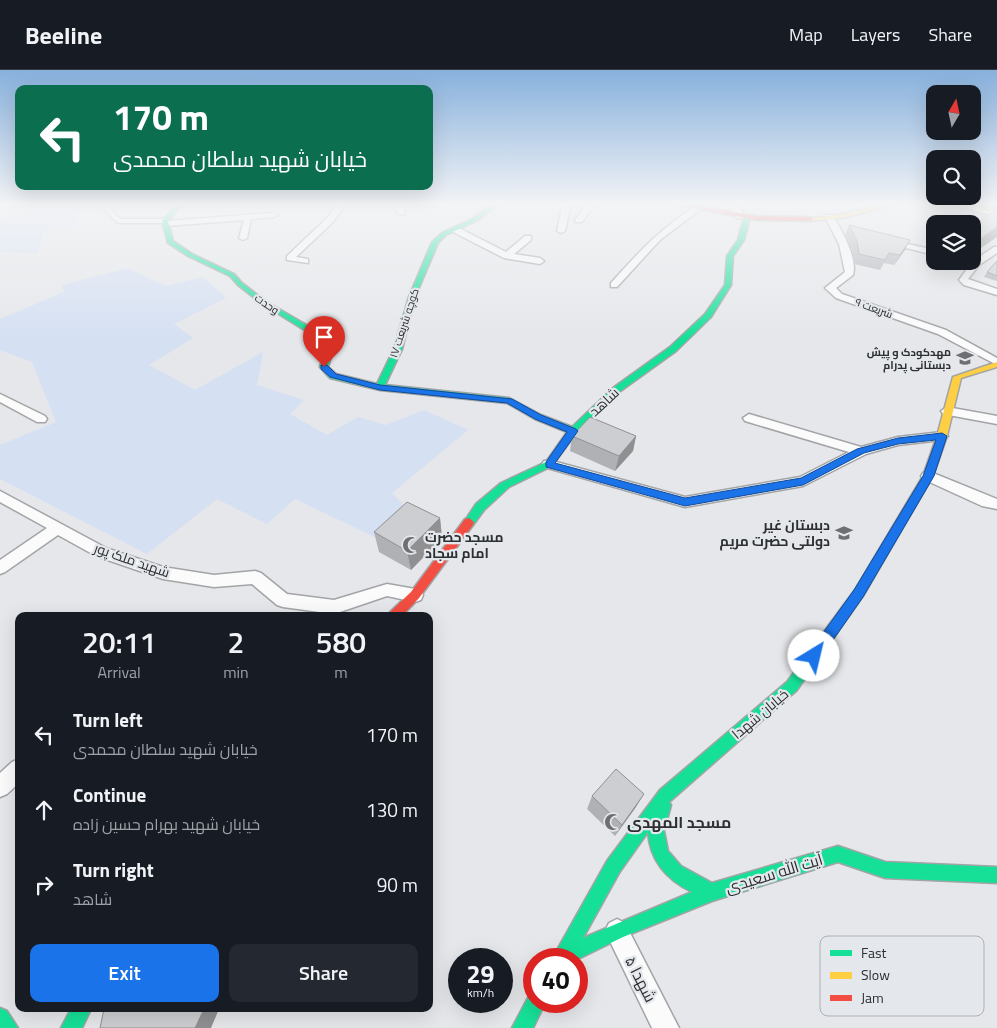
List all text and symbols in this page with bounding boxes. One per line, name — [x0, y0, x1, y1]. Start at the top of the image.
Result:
text: Beeline — [25, 17, 102, 53]
text: Map — [789, 21, 823, 48]
text: Layers — [851, 21, 900, 48]
text: Share — [928, 21, 972, 48]
north arrow — [926, 85, 981, 140]
map controls — [926, 85, 981, 270]
text: 170 m — [113, 90, 209, 144]
icon: left — [30, 105, 95, 170]
text: خیابان شهید سلطان محمدی — [113, 142, 367, 176]
button: search — [926, 150, 981, 205]
button: layers — [926, 215, 981, 270]
street label: کوچه شریعت ۱۷ — [385, 286, 423, 360]
street label: وحدت — [251, 290, 283, 318]
street label: شریعت ۹ — [853, 294, 895, 322]
pin — [303, 316, 345, 367]
icon: arrive — [310, 323, 338, 351]
place label: مهدکودک و پیش دبستانی پدرام — [867, 344, 951, 374]
school or university icon: مهدکودک و پیش دبستانی پدرام — [955, 348, 975, 368]
street label: شاهد — [584, 382, 623, 421]
place label: دبستان غیر دولتی حضرت مریم — [720, 514, 830, 551]
school or university icon: دبستان غیر دولتی حضرت مریم — [834, 523, 854, 543]
place label: مسجد حضرت امام سجاد — [425, 526, 504, 563]
mosque icon: مسجد حضرت امام سجاد — [401, 535, 421, 555]
street label: شهید ملک پور — [91, 536, 173, 582]
text: 20:11 — [82, 619, 156, 665]
text: 2 — [228, 619, 244, 665]
text: 580 — [316, 619, 366, 665]
position arrow — [787, 629, 839, 681]
text: Arrival — [97, 660, 141, 684]
text: min — [223, 660, 249, 684]
text: m — [334, 660, 348, 684]
street label: خیابان شهدا — [727, 684, 793, 744]
text: Turn left — [73, 705, 143, 734]
text: 170 m — [366, 720, 418, 749]
icon: left — [30, 721, 58, 749]
text: خیابان شهید سلطان محمدی — [73, 737, 258, 761]
text: Continue — [73, 780, 146, 809]
text: 130 m — [366, 795, 418, 824]
icon: ahead — [30, 796, 58, 824]
place label: مسجد المهدی — [627, 810, 731, 834]
text: خیابان شهید بهرام حسین زاده — [73, 812, 260, 836]
mosque icon: مسجد المهدی — [603, 812, 623, 832]
street label: آیت الله سعیدی — [722, 847, 826, 899]
text: Turn right — [73, 855, 154, 884]
text: 90 m — [377, 870, 418, 899]
icon: right — [30, 871, 58, 899]
text: شاهد — [73, 887, 112, 911]
legend — [820, 936, 984, 1016]
text: Fast — [861, 942, 886, 963]
button: Exit — [30, 944, 219, 1002]
button: Share — [229, 944, 418, 1002]
speed limit sign: 40 — [523, 948, 588, 1013]
street label: شهدا ۵ — [619, 952, 663, 1006]
text: 29 — [466, 955, 495, 993]
text: Slow — [861, 964, 890, 985]
text: km/h — [467, 983, 494, 1002]
text: Jam — [861, 987, 884, 1008]

